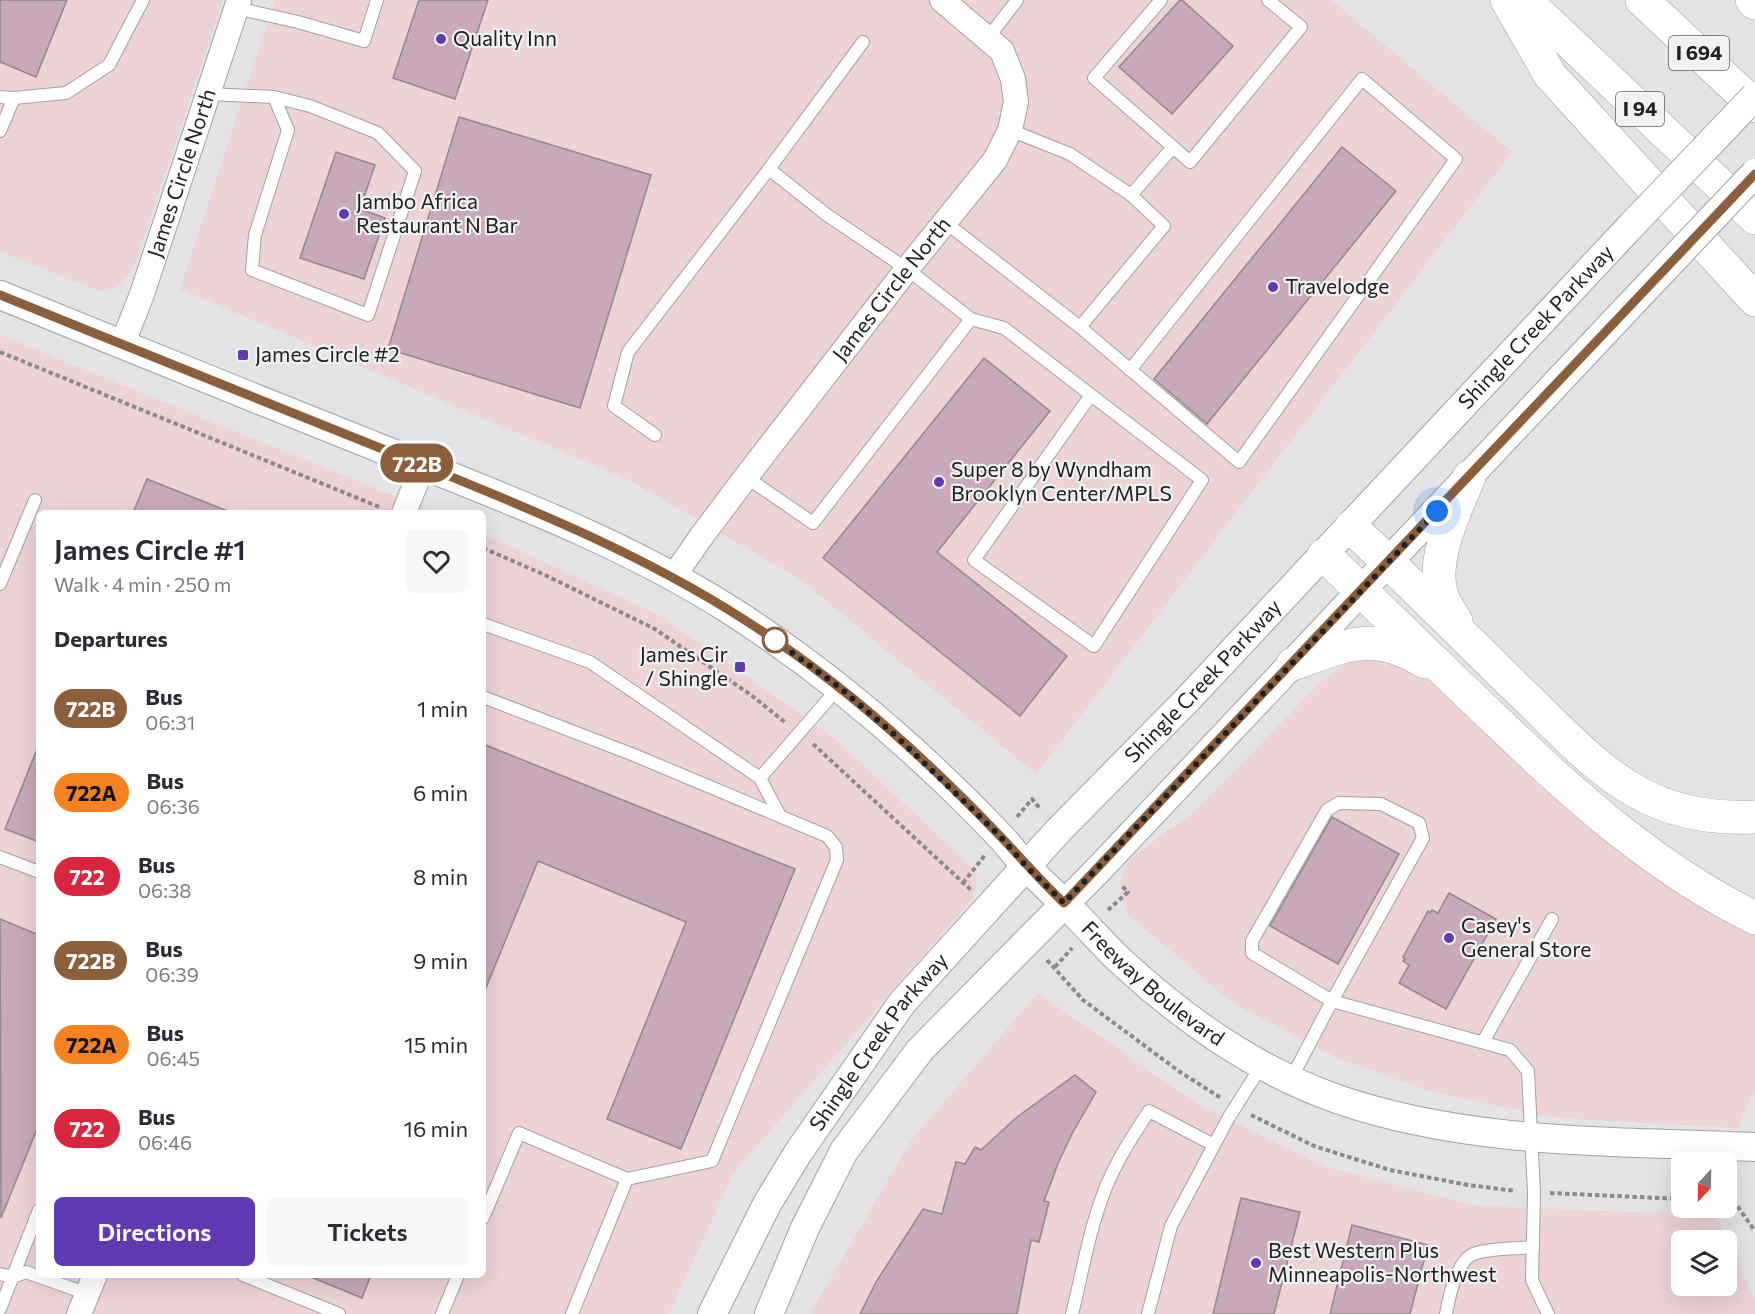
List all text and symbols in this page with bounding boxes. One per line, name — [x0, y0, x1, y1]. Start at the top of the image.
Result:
place label: Quality Inn — [453, 25, 557, 50]
marker: Quality Inn — [434, 32, 448, 46]
road number: I 694 — [1669, 36, 1729, 70]
street label: James Circle North — [141, 85, 220, 260]
road number: I 94 — [1616, 92, 1664, 126]
place label: Jambo Africa Restaurant N Bar — [356, 188, 518, 237]
marker: Jambo Africa Restaurant N Bar — [337, 207, 351, 221]
street label: James Circle North — [826, 211, 955, 366]
street label: Shingle Creek Parkway — [1452, 239, 1618, 413]
place label: Travelodge — [1285, 273, 1389, 298]
marker: Travelodge — [1266, 280, 1280, 294]
place label: James Circle #2 — [255, 341, 400, 366]
marker: James Circle #2 — [236, 348, 250, 362]
line badge: 722B — [375, 444, 459, 482]
text: 722B — [392, 451, 442, 476]
place label: Super 8 by Wyndham Brooklyn Center/MPLS — [951, 456, 1172, 505]
marker: Super 8 by Wyndham Brooklyn Center/MPLS — [932, 475, 946, 489]
your location — [1422, 496, 1452, 526]
button: heart — [405, 530, 468, 593]
text: James Circle #1 — [54, 532, 246, 566]
text: Walk · 4 min · 250 m — [54, 572, 231, 596]
street label: Shingle Creek Parkway — [1119, 593, 1286, 767]
text: Departures — [54, 625, 168, 652]
unlabelled marker — [762, 627, 788, 653]
place label: James Cir / Shingle — [640, 641, 728, 690]
marker: James Cir / Shingle — [733, 660, 747, 674]
text: Bus — [145, 683, 183, 710]
text: 1 min — [417, 695, 468, 722]
text: 722B — [66, 696, 115, 721]
text: 06:31 — [145, 710, 195, 734]
text: Bus — [147, 767, 184, 794]
text: 6 min — [413, 779, 468, 806]
text: 722A — [66, 780, 117, 805]
text: 06:36 — [147, 794, 200, 818]
text: Bus — [138, 851, 175, 878]
text: 8 min — [413, 863, 468, 890]
text: 722 — [69, 864, 105, 889]
text: 06:38 — [138, 878, 191, 902]
place label: Casey's General Store — [1461, 912, 1591, 961]
street label: Freeway Boulevard — [1077, 915, 1230, 1050]
marker: Casey's General Store — [1442, 931, 1456, 945]
text: Bus — [145, 935, 183, 962]
text: 9 min — [413, 947, 468, 974]
street label: Shingle Creek Parkway — [803, 947, 952, 1135]
text: 722B — [66, 948, 115, 973]
text: 06:39 — [145, 962, 199, 986]
text: Bus — [147, 1019, 184, 1046]
text: 15 min — [404, 1031, 468, 1058]
text: 722A — [66, 1032, 117, 1057]
text: 06:45 — [147, 1046, 200, 1070]
text: Bus — [138, 1103, 175, 1130]
text: 16 min — [404, 1115, 468, 1142]
text: 722 — [69, 1116, 105, 1141]
text: 06:46 — [138, 1130, 192, 1154]
north arrow — [1671, 1152, 1737, 1218]
map controls — [1671, 1152, 1737, 1296]
button: Directions — [54, 1197, 255, 1266]
button: Tickets — [267, 1197, 468, 1266]
button: layers — [1671, 1230, 1737, 1296]
place label: Best Western Plus Minneapolis-Northwest — [1268, 1237, 1497, 1286]
marker: Best Western Plus Minneapolis-Northwest — [1249, 1256, 1263, 1270]

